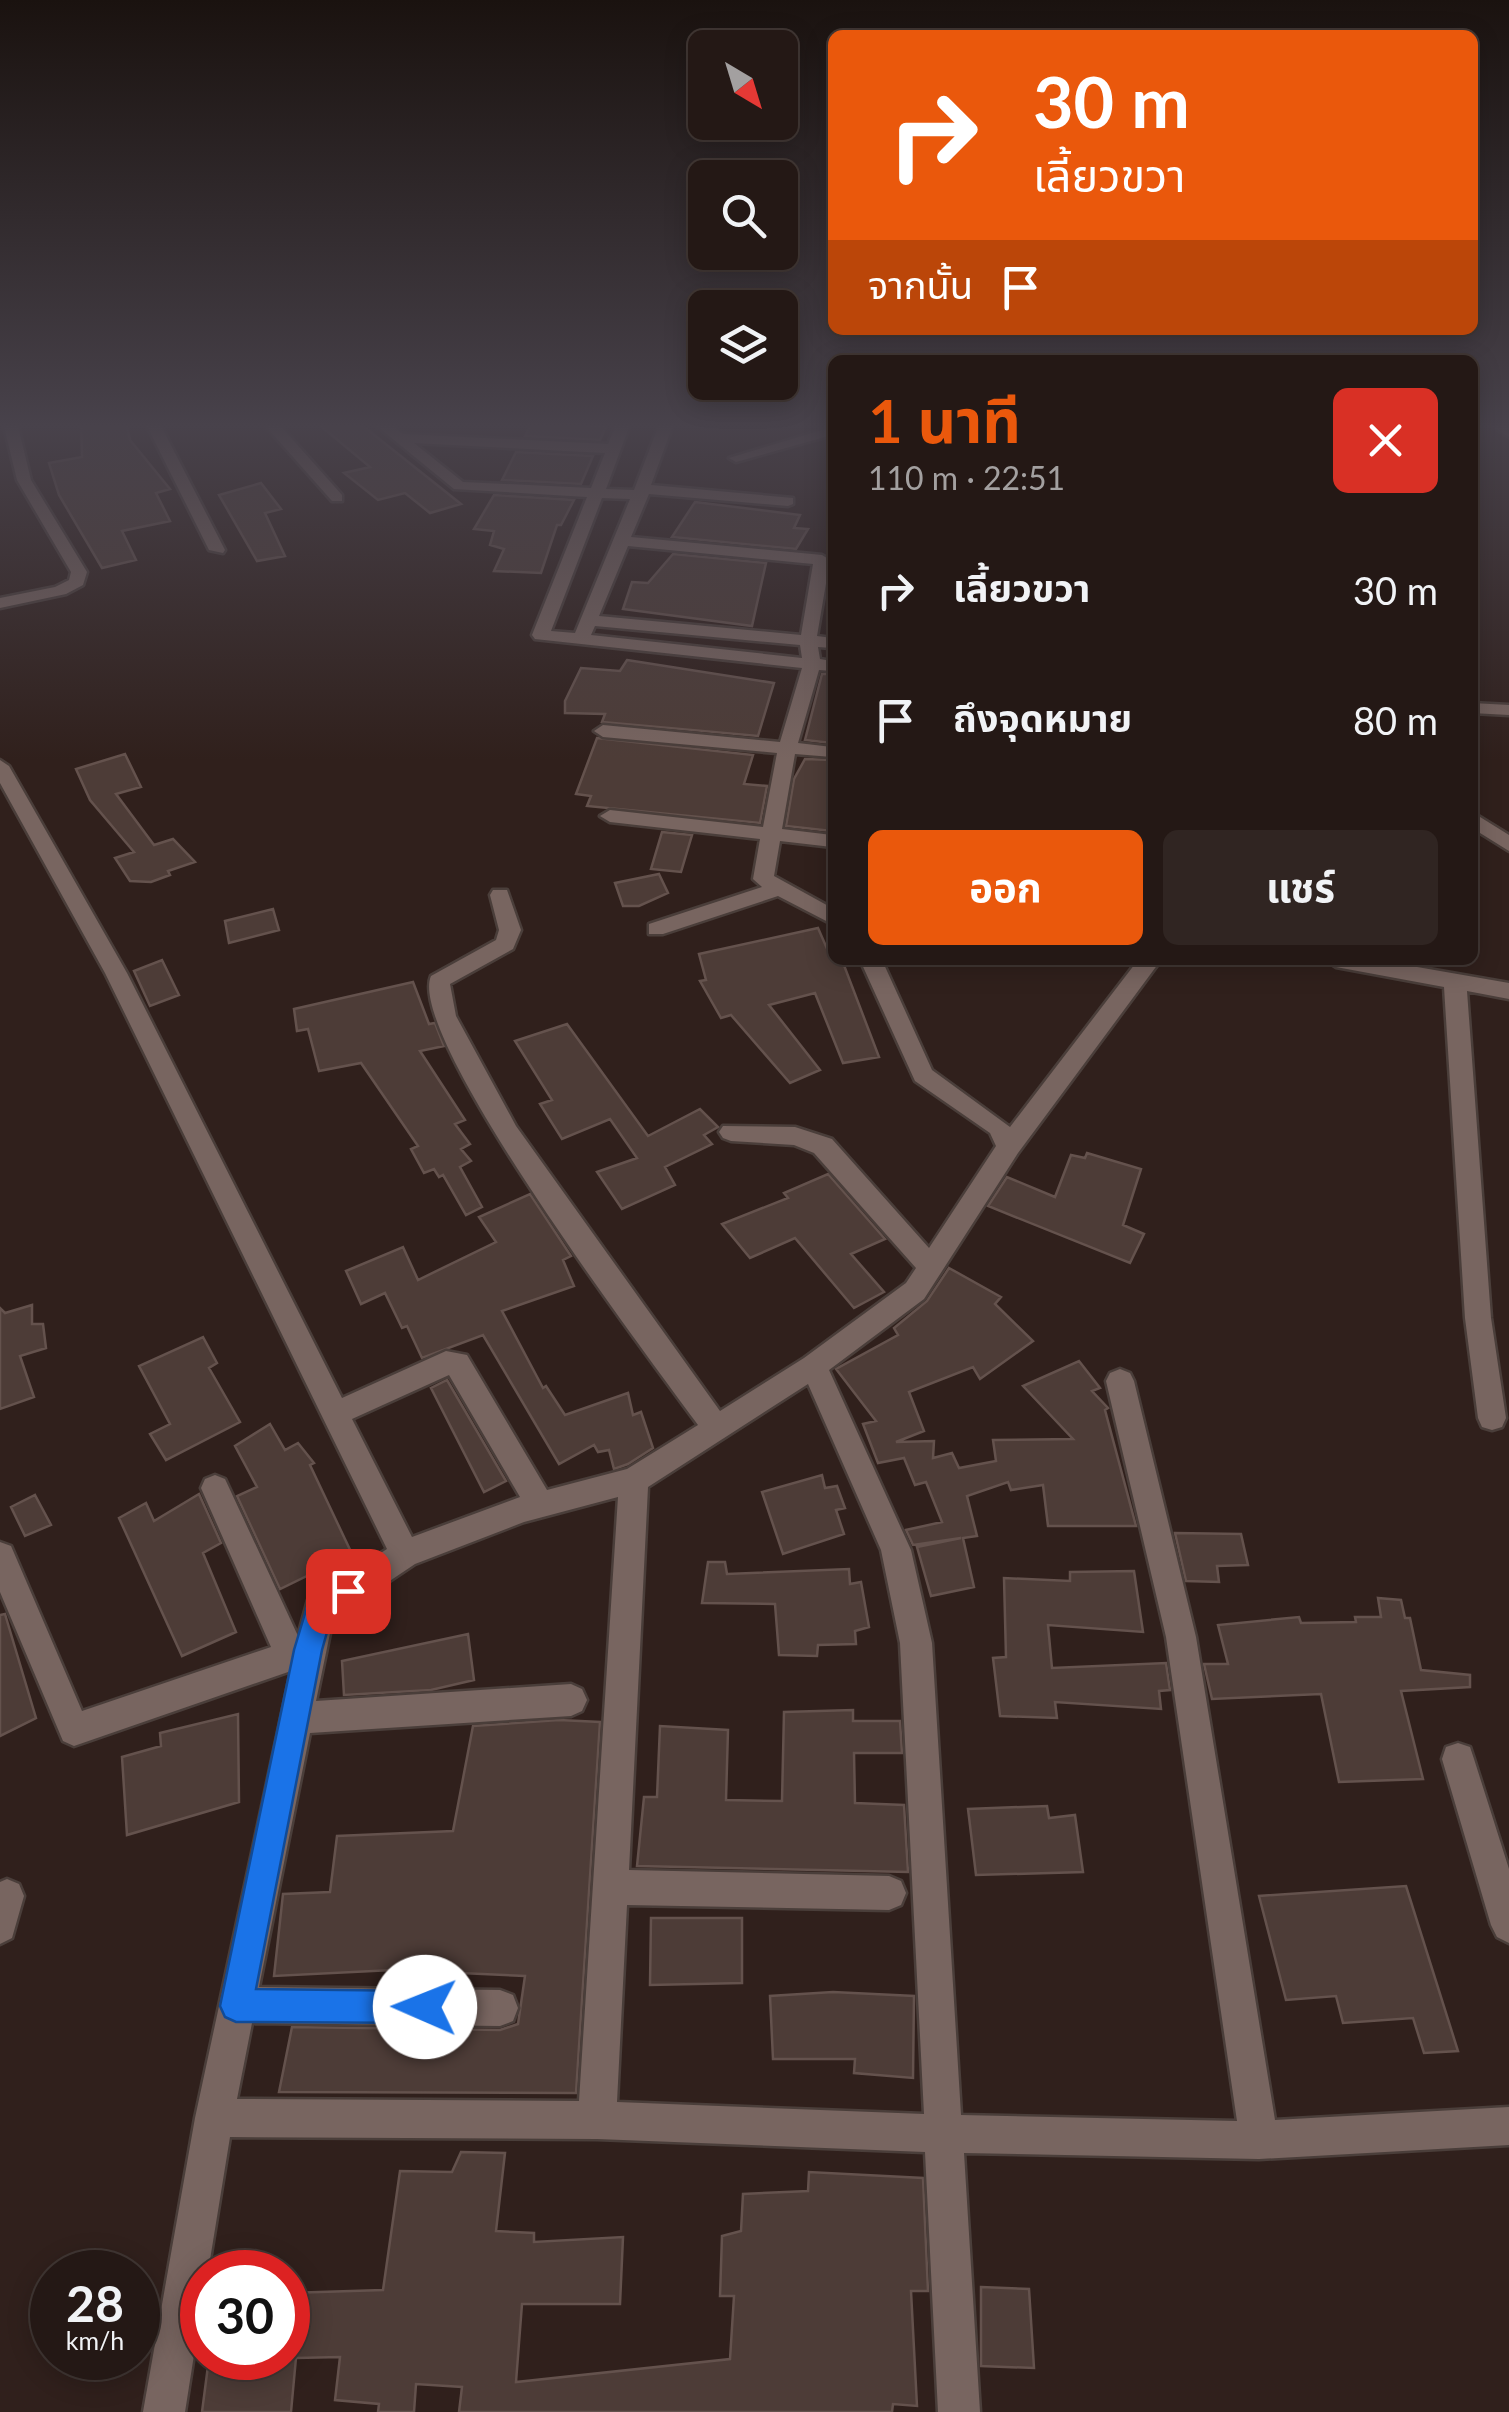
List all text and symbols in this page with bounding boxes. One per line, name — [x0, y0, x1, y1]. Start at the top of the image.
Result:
north arrow — [688, 30, 798, 140]
map controls — [688, 30, 798, 400]
text: 30 m — [1033, 59, 1190, 143]
icon: right — [868, 70, 998, 200]
text: เลี้ยวขวา — [1033, 148, 1185, 202]
button: search — [688, 160, 798, 270]
icon: arrive — [993, 260, 1048, 315]
text: จากนั้น — [868, 261, 973, 307]
button: layers — [688, 290, 798, 400]
text: 1 นาที — [868, 384, 1021, 456]
button: close — [1333, 388, 1438, 493]
text: 110 m · 22:51 — [868, 458, 1065, 497]
icon: right — [868, 563, 923, 618]
text: เลี้ยวขวา — [953, 564, 1090, 610]
text: 30 m — [1353, 567, 1438, 613]
icon: arrive — [868, 693, 923, 748]
text: ถึงจุดหมาย — [953, 694, 1132, 740]
text: 80 m — [1353, 697, 1438, 743]
button: ออก — [868, 830, 1143, 945]
button: แชร์ — [1163, 830, 1438, 945]
pin — [306, 1549, 391, 1634]
icon: arrive — [321, 1564, 376, 1619]
position arrow — [373, 1955, 477, 2059]
speed limit sign: 30 — [180, 2250, 310, 2380]
text: 28 — [66, 2273, 124, 2333]
text: km/h — [66, 2325, 124, 2355]

